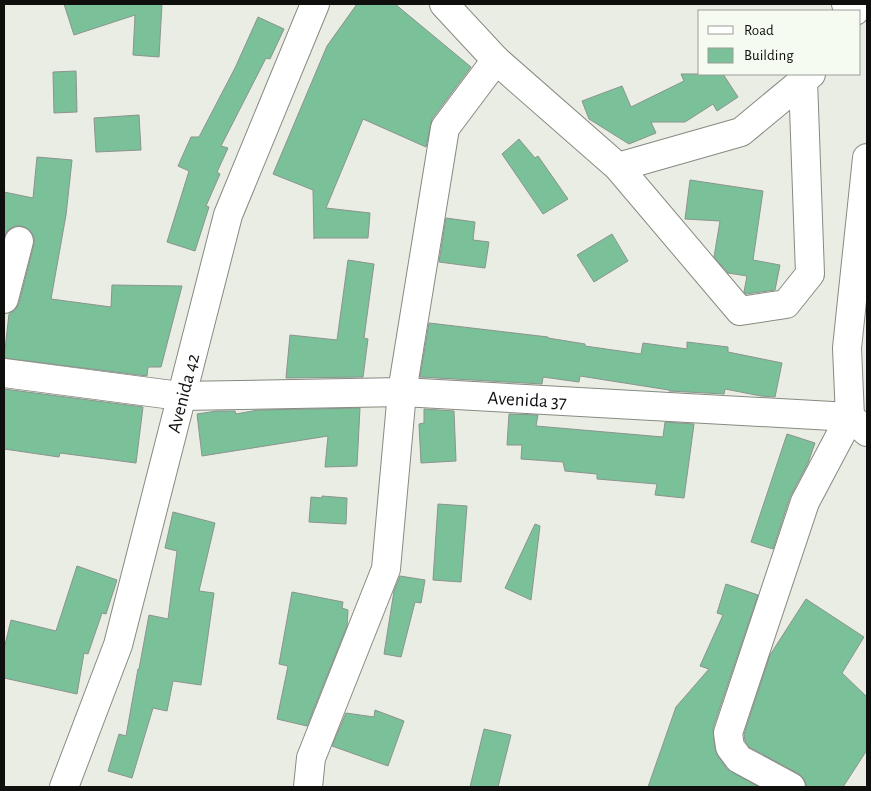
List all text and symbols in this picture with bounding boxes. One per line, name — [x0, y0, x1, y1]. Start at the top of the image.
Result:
legend — [698, 10, 861, 75]
text: Road — [744, 23, 774, 38]
text: Building — [744, 48, 794, 63]
street label: Avenida 42 — [165, 351, 203, 435]
street label: Avenida 37 — [487, 389, 567, 412]

